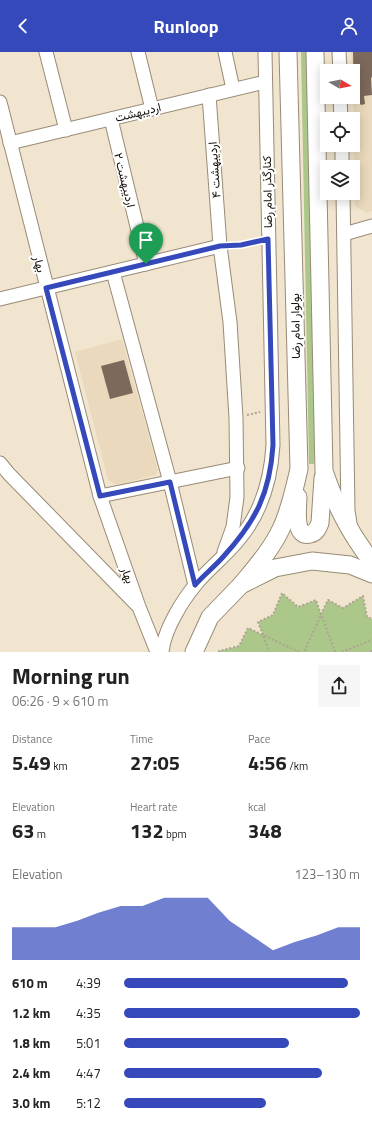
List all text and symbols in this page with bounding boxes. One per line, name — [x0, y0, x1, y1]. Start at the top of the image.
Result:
text: Runloop — [154, 13, 218, 40]
icon: back — [12, 15, 34, 37]
icon: person — [338, 15, 360, 37]
north arrow — [320, 64, 360, 104]
map controls — [320, 64, 360, 200]
street label: اردیبهشت — [113, 97, 163, 127]
button: locate — [320, 112, 360, 152]
street label: اردیبهشت ۴ — [203, 141, 225, 199]
street label: اردیبهشت ۲ — [109, 151, 141, 209]
street label: کنارگذر امام رضا — [257, 156, 277, 228]
button: layers — [320, 160, 360, 200]
pin — [129, 223, 163, 264]
icon: arrive — [135, 229, 157, 251]
street label: بهار — [29, 253, 51, 274]
street label: بولوار امام رضا — [285, 293, 305, 359]
street label: بهار — [116, 563, 140, 586]
text: Morning run — [12, 659, 130, 693]
button: share — [318, 665, 360, 707]
text: 06:26 · 9 × 610 m — [12, 691, 108, 711]
text: Distance — [12, 731, 52, 747]
text: Time — [130, 731, 153, 747]
text: Pace — [248, 731, 270, 747]
text: 5.49 — [12, 747, 51, 778]
text: 27:05 — [130, 747, 180, 778]
text: 4:56 — [248, 747, 287, 778]
text: km — [51, 758, 68, 774]
text: /km — [287, 758, 308, 774]
text: Elevation — [12, 799, 55, 815]
text: Heart rate — [130, 799, 177, 815]
text: kcal — [248, 799, 266, 815]
text: 63 — [12, 815, 34, 846]
text: 132 — [130, 815, 164, 846]
text: 348 — [248, 815, 282, 846]
text: m — [34, 826, 46, 842]
text: bpm — [164, 826, 187, 842]
text: Elevation — [12, 864, 63, 884]
text: 123–130 m — [294, 864, 360, 884]
text: 610 m — [12, 973, 48, 993]
text: 4:39 — [76, 973, 101, 993]
text: 1.2 km — [12, 1003, 50, 1023]
text: 4:35 — [76, 1003, 101, 1023]
text: 1.8 km — [12, 1033, 50, 1053]
text: 5:01 — [76, 1033, 101, 1053]
text: 2.4 km — [12, 1063, 50, 1083]
text: 4:47 — [76, 1063, 101, 1083]
text: 3.0 km — [12, 1093, 50, 1113]
text: 5:12 — [76, 1093, 101, 1113]

